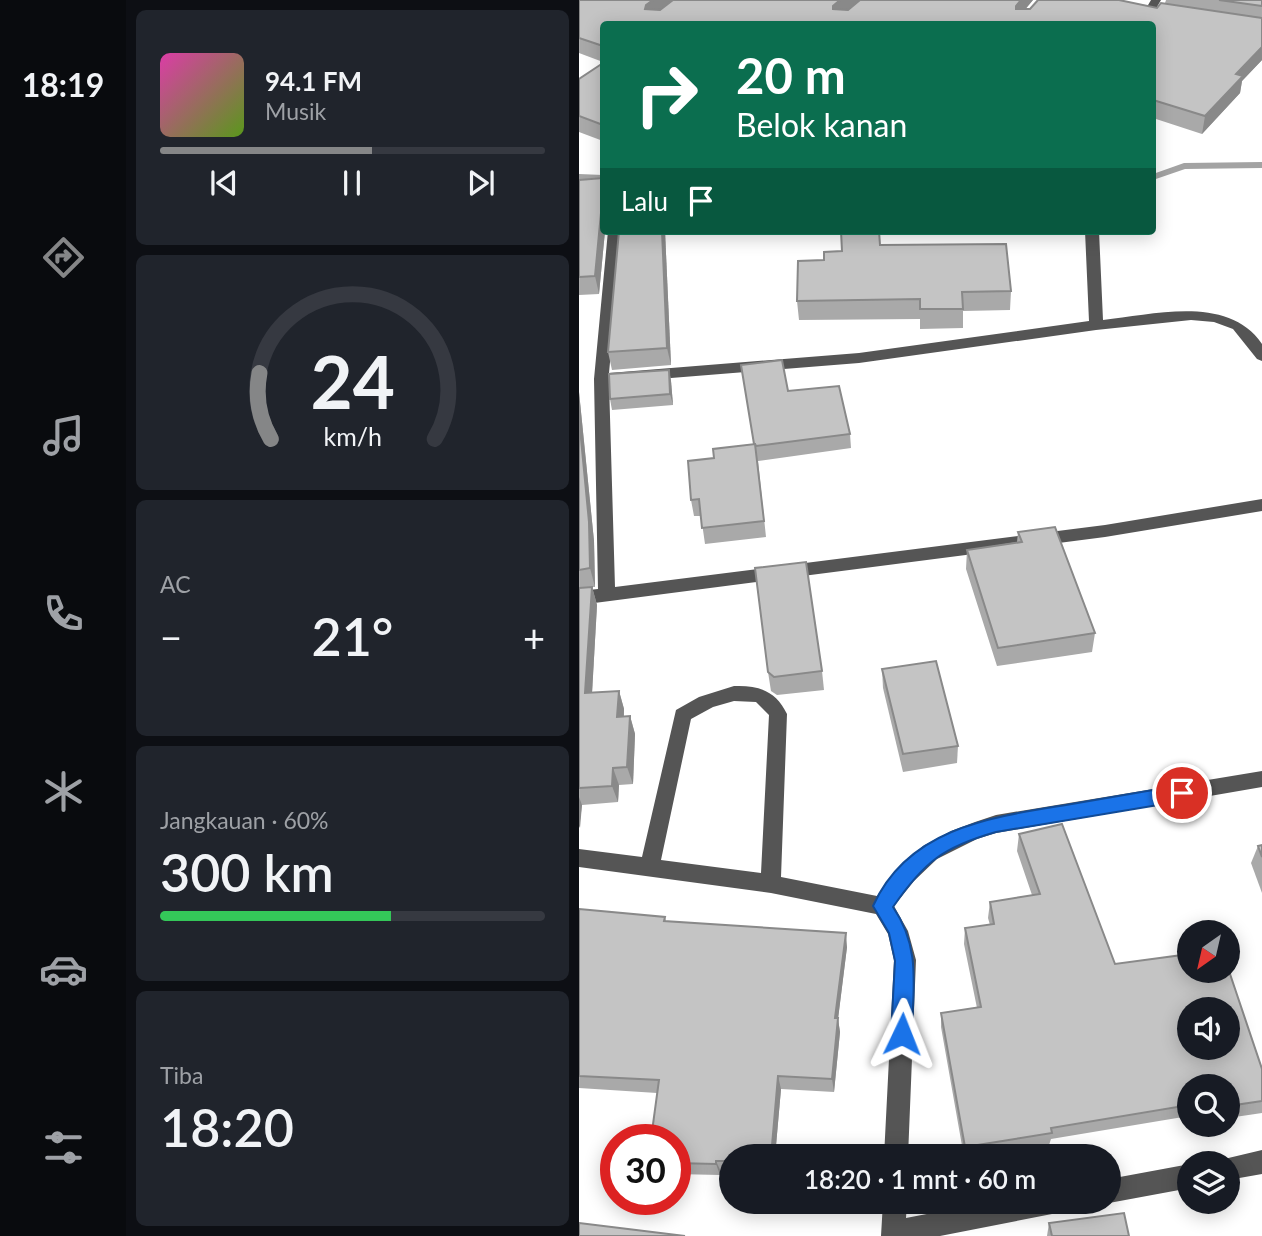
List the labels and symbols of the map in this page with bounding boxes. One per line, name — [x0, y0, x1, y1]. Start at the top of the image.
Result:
pin — [1152, 763, 1212, 823]
north arrow — [1177, 920, 1241, 984]
position arrow — [865, 997, 939, 1071]
speed limit sign: 30 — [600, 1124, 691, 1215]

